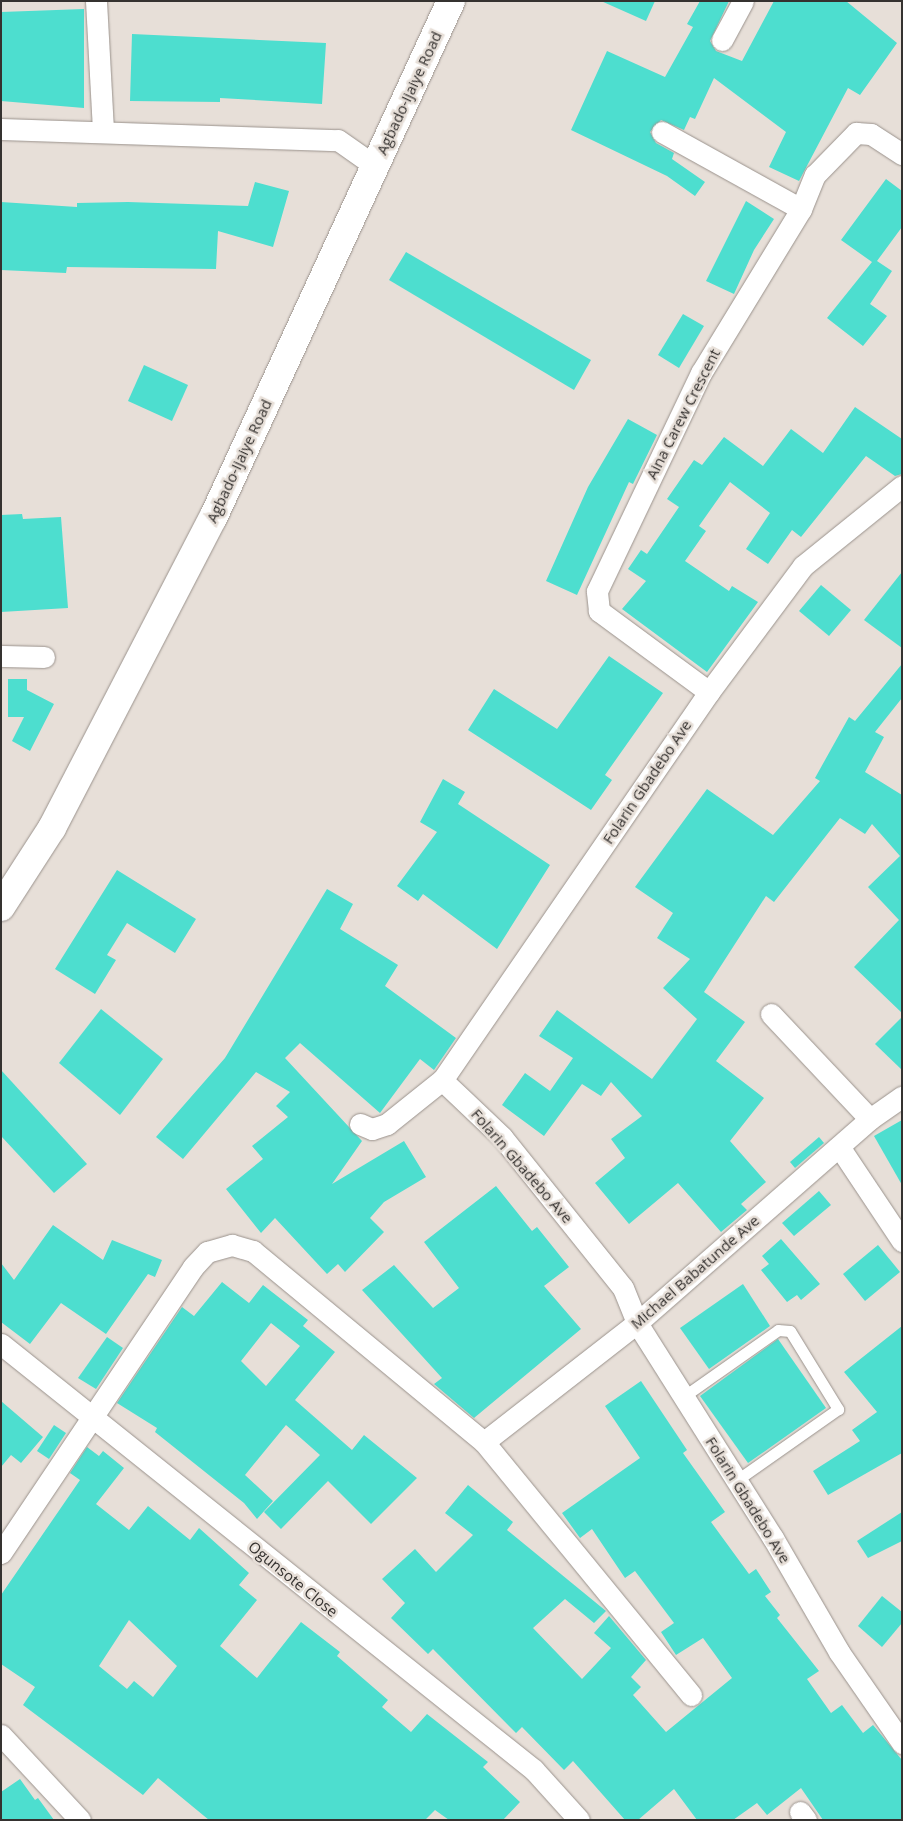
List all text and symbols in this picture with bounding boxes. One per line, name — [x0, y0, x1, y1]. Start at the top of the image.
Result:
street label: Agbado-Ijaiye Road — [373, 29, 445, 157]
street label: Aina Carew Crescent — [642, 346, 724, 482]
street label: Agbado-Ijaiye Road — [203, 397, 275, 525]
street label: Folarin Gbadebo Ave — [599, 717, 695, 847]
street label: Folarin Gbadebo Ave — [468, 1105, 576, 1227]
street label: Michael Babatunde Ave — [627, 1211, 763, 1333]
street label: Folarin Gbadebo Ave — [702, 1434, 794, 1566]
street label: Ogunsote Close — [245, 1537, 341, 1621]

